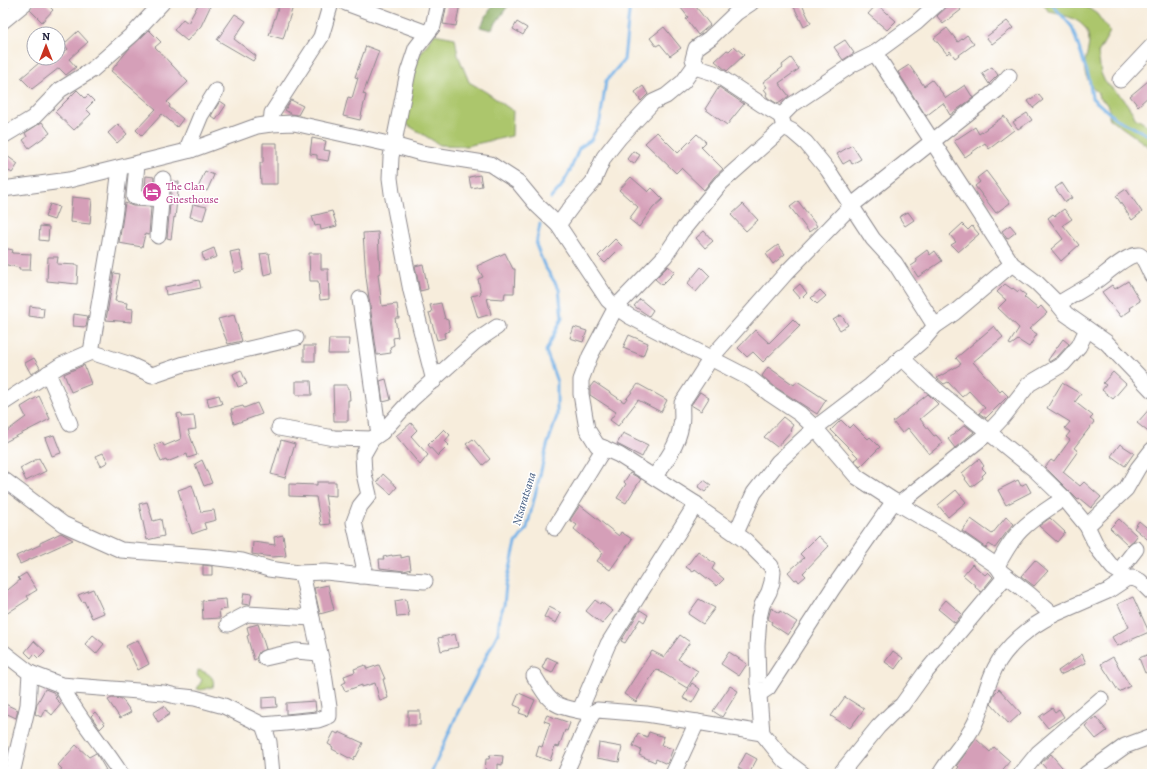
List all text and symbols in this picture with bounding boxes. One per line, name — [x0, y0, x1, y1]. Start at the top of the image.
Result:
north arrow — [26, 26, 66, 66]
text: N — [42, 29, 50, 44]
place label: The Clan Guesthouse — [166, 179, 219, 207]
hotel icon: The Clan Guesthouse — [141, 181, 163, 203]
water label: Ntsaratsana — [508, 470, 540, 528]

